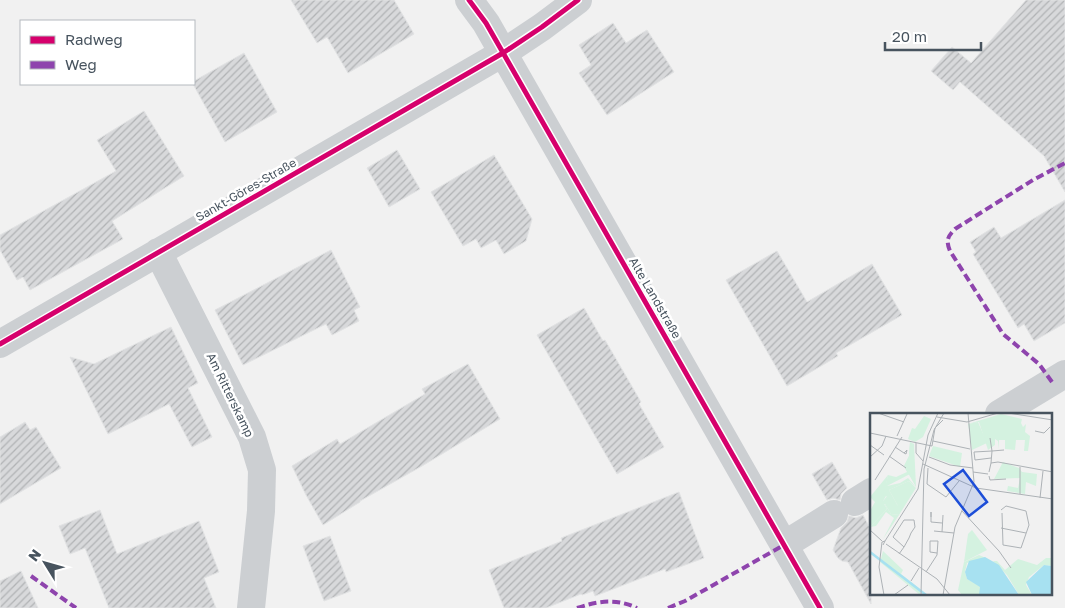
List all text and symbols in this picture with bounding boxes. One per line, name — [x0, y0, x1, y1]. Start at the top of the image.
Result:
legend — [20, 20, 195, 85]
scale bar — [885, 20, 981, 52]
text: 20 m — [892, 27, 927, 45]
text: Radweg — [65, 30, 123, 48]
text: Weg — [65, 55, 97, 73]
street label: Sankt-Göres-Straße — [193, 155, 299, 224]
street label: Alte Landstraße — [626, 255, 685, 341]
street label: Am Ritterskamp — [204, 350, 257, 439]
inset map — [870, 413, 1052, 596]
north arrow — [20, 538, 70, 588]
text: N — [24, 546, 44, 564]

